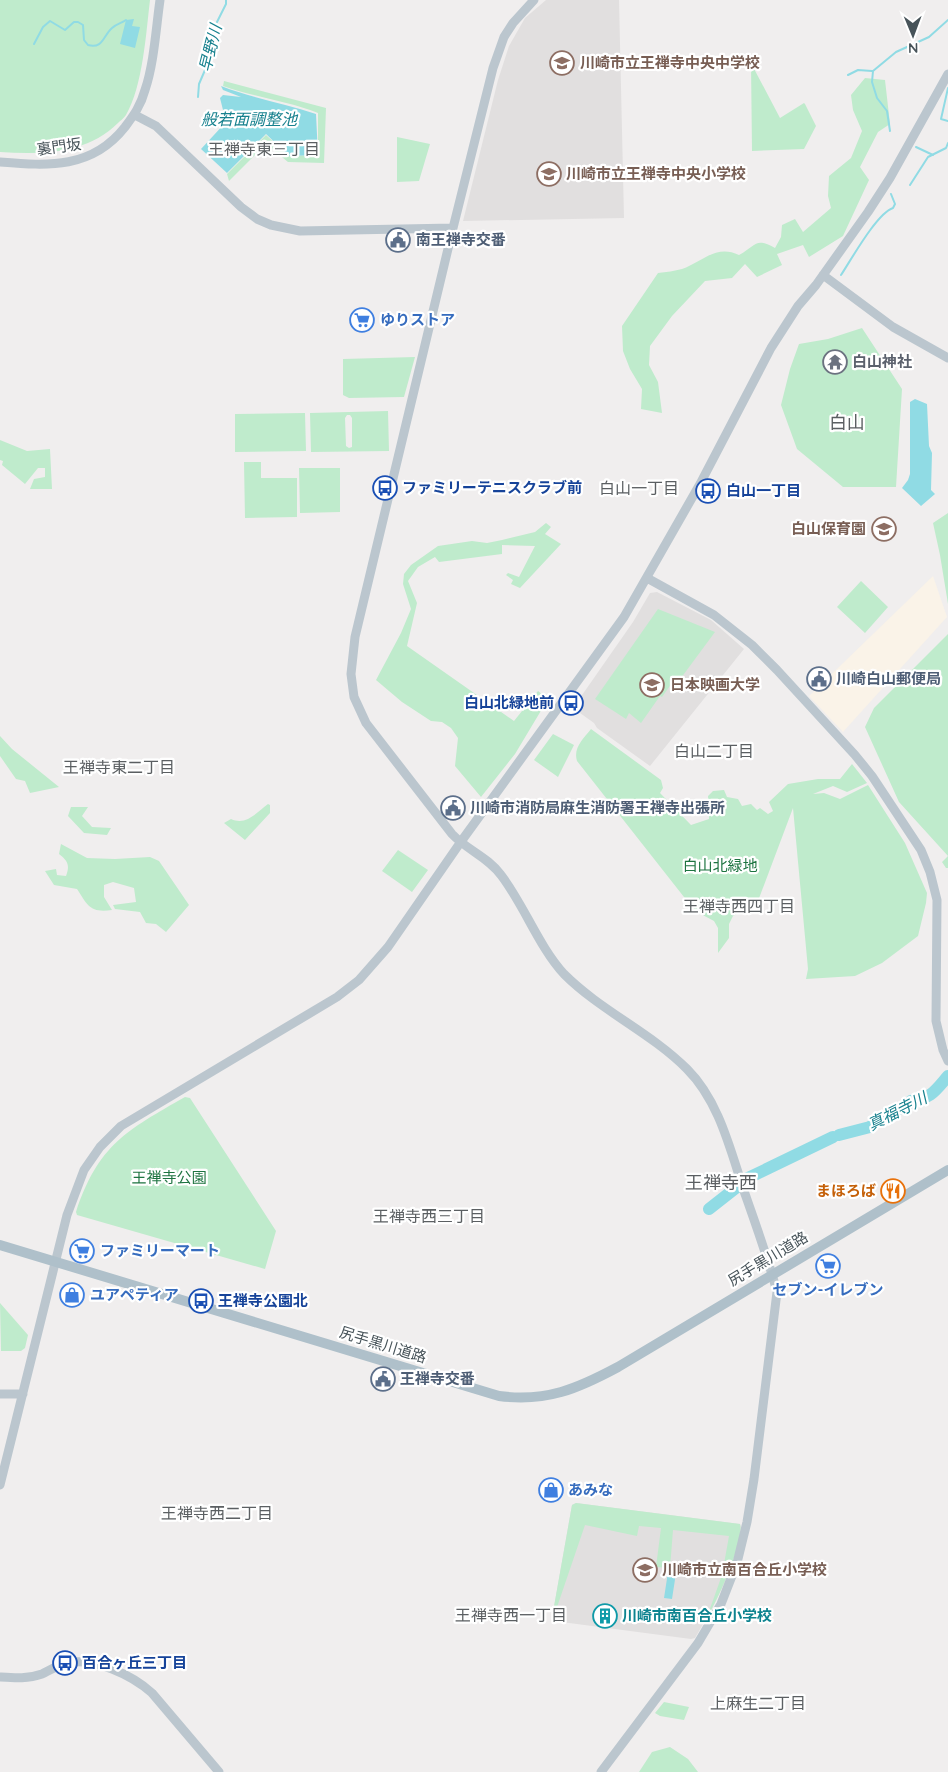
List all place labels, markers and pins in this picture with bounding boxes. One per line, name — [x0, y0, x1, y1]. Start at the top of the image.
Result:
school or university icon: 川崎市立王禅寺中央中学校 — [549, 50, 575, 76]
place label: 川崎市立王禅寺中央中学校 — [580, 53, 760, 72]
school or university icon: 川崎市立王禅寺中央小学校 — [536, 161, 562, 187]
place label: 川崎市立王禅寺中央小学校 — [566, 164, 746, 183]
public building icon: 南王禅寺交番 — [385, 227, 411, 253]
place label: 南王禅寺交番 — [416, 230, 506, 249]
supermarket icon: ゆりストア — [349, 307, 375, 333]
place label: ゆりストア — [380, 310, 455, 329]
temple icon: 白山神社 — [822, 349, 848, 375]
place label: 白山神社 — [852, 352, 912, 371]
bus stop icon: ファミリーテニスクラブ前 — [372, 475, 398, 501]
place label: ファミリーテニスクラブ前 — [402, 478, 582, 497]
bus stop icon: 白山一丁目 — [695, 478, 721, 504]
place label: 白山一丁目 — [726, 481, 801, 500]
school or university icon: 白山保育園 — [871, 516, 897, 542]
place label: 白山保育園 — [791, 519, 866, 538]
public building icon: 川崎白山郵便局 — [806, 666, 832, 692]
place label: 川崎白山郵便局 — [836, 669, 941, 688]
school or university icon: 日本映画大学 — [639, 672, 665, 698]
place label: 日本映画大学 — [670, 675, 760, 694]
bus stop icon: 白山北緑地前 — [558, 690, 584, 716]
place label: 白山北緑地前 — [464, 693, 554, 712]
public building icon: 川崎市消防局麻生消防署王禅寺出張所 — [440, 795, 466, 821]
place label: 川崎市消防局麻生消防署王禅寺出張所 — [470, 798, 725, 817]
restaurant icon: まほろば — [880, 1178, 906, 1204]
place label: まほろば — [816, 1181, 876, 1200]
supermarket icon: ファミリーマート — [69, 1238, 95, 1264]
place label: ファミリーマート — [100, 1241, 220, 1260]
supermarket icon: セブン-イレブン — [815, 1253, 841, 1279]
place label: セブン-イレブン — [773, 1280, 883, 1299]
shop icon: ユアペティア — [59, 1282, 85, 1308]
place label: ユアペティア — [90, 1285, 179, 1304]
bus stop icon: 王禅寺公園北 — [188, 1288, 214, 1314]
place label: 王禅寺公園北 — [218, 1291, 308, 1310]
public building icon: 王禅寺交番 — [370, 1366, 396, 1392]
place label: 王禅寺交番 — [400, 1369, 475, 1388]
shop icon: あみな — [538, 1477, 564, 1503]
place label: あみな — [568, 1480, 613, 1499]
school or university icon: 川崎市立南百合丘小学校 — [632, 1557, 658, 1583]
place label: 川崎市立南百合丘小学校 — [662, 1560, 827, 1579]
building icon: 川崎市南百合丘小学校 — [592, 1603, 618, 1629]
place label: 川崎市南百合丘小学校 — [622, 1606, 772, 1625]
bus stop icon: 百合ヶ丘三丁目 — [52, 1650, 78, 1676]
place label: 百合ヶ丘三丁目 — [82, 1653, 187, 1672]

